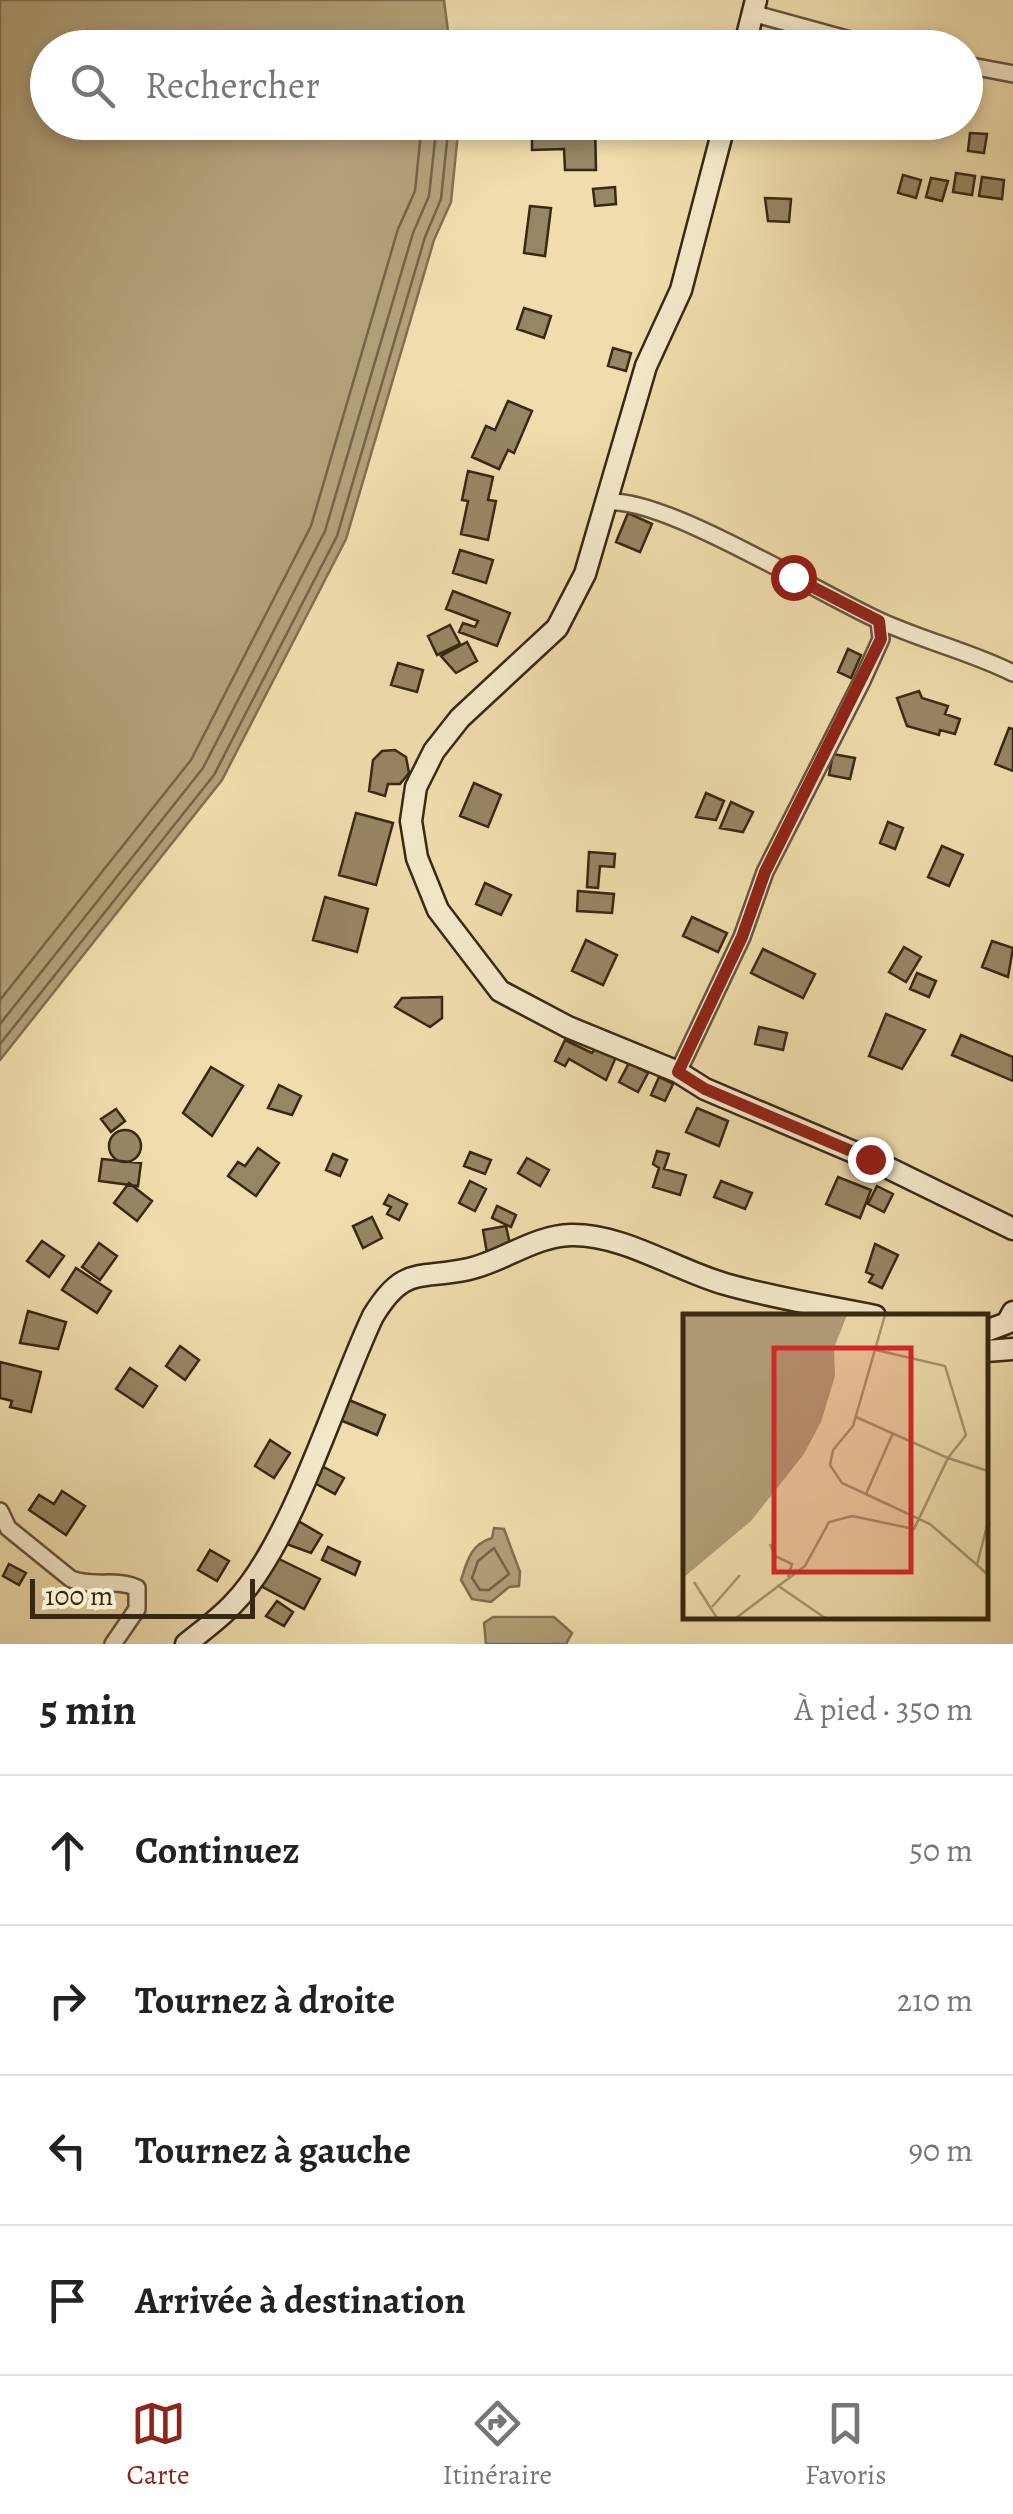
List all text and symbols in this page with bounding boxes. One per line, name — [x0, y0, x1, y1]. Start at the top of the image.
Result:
search box — [30, 30, 983, 140]
icon: search — [65, 58, 120, 113]
text: Rechercher — [145, 59, 320, 111]
route start — [771, 555, 817, 601]
route end — [848, 1137, 894, 1183]
inset map — [683, 1314, 988, 1619]
scale bar — [30, 1574, 255, 1618]
text: 100 m — [45, 1577, 113, 1615]
text: 5 min — [40, 1681, 136, 1738]
text: À pied · 350 m — [794, 1687, 973, 1731]
icon: ahead — [40, 1823, 95, 1878]
text: Continuez — [135, 1824, 300, 1876]
text: 50 m — [909, 1828, 973, 1872]
icon: right — [40, 1973, 95, 2028]
text: Tournez à droite — [135, 1974, 395, 2026]
text: 210 m — [897, 1978, 973, 2022]
icon: left — [40, 2123, 95, 2178]
text: Tournez à gauche — [135, 2124, 411, 2176]
text: 90 m — [908, 2128, 973, 2172]
icon: arrive — [40, 2273, 95, 2328]
text: Arrivée à destination — [135, 2274, 466, 2326]
tab: Carte — [126, 2396, 190, 2494]
tab: Itinéraire — [443, 2396, 552, 2494]
tab: Favoris — [805, 2396, 887, 2494]

